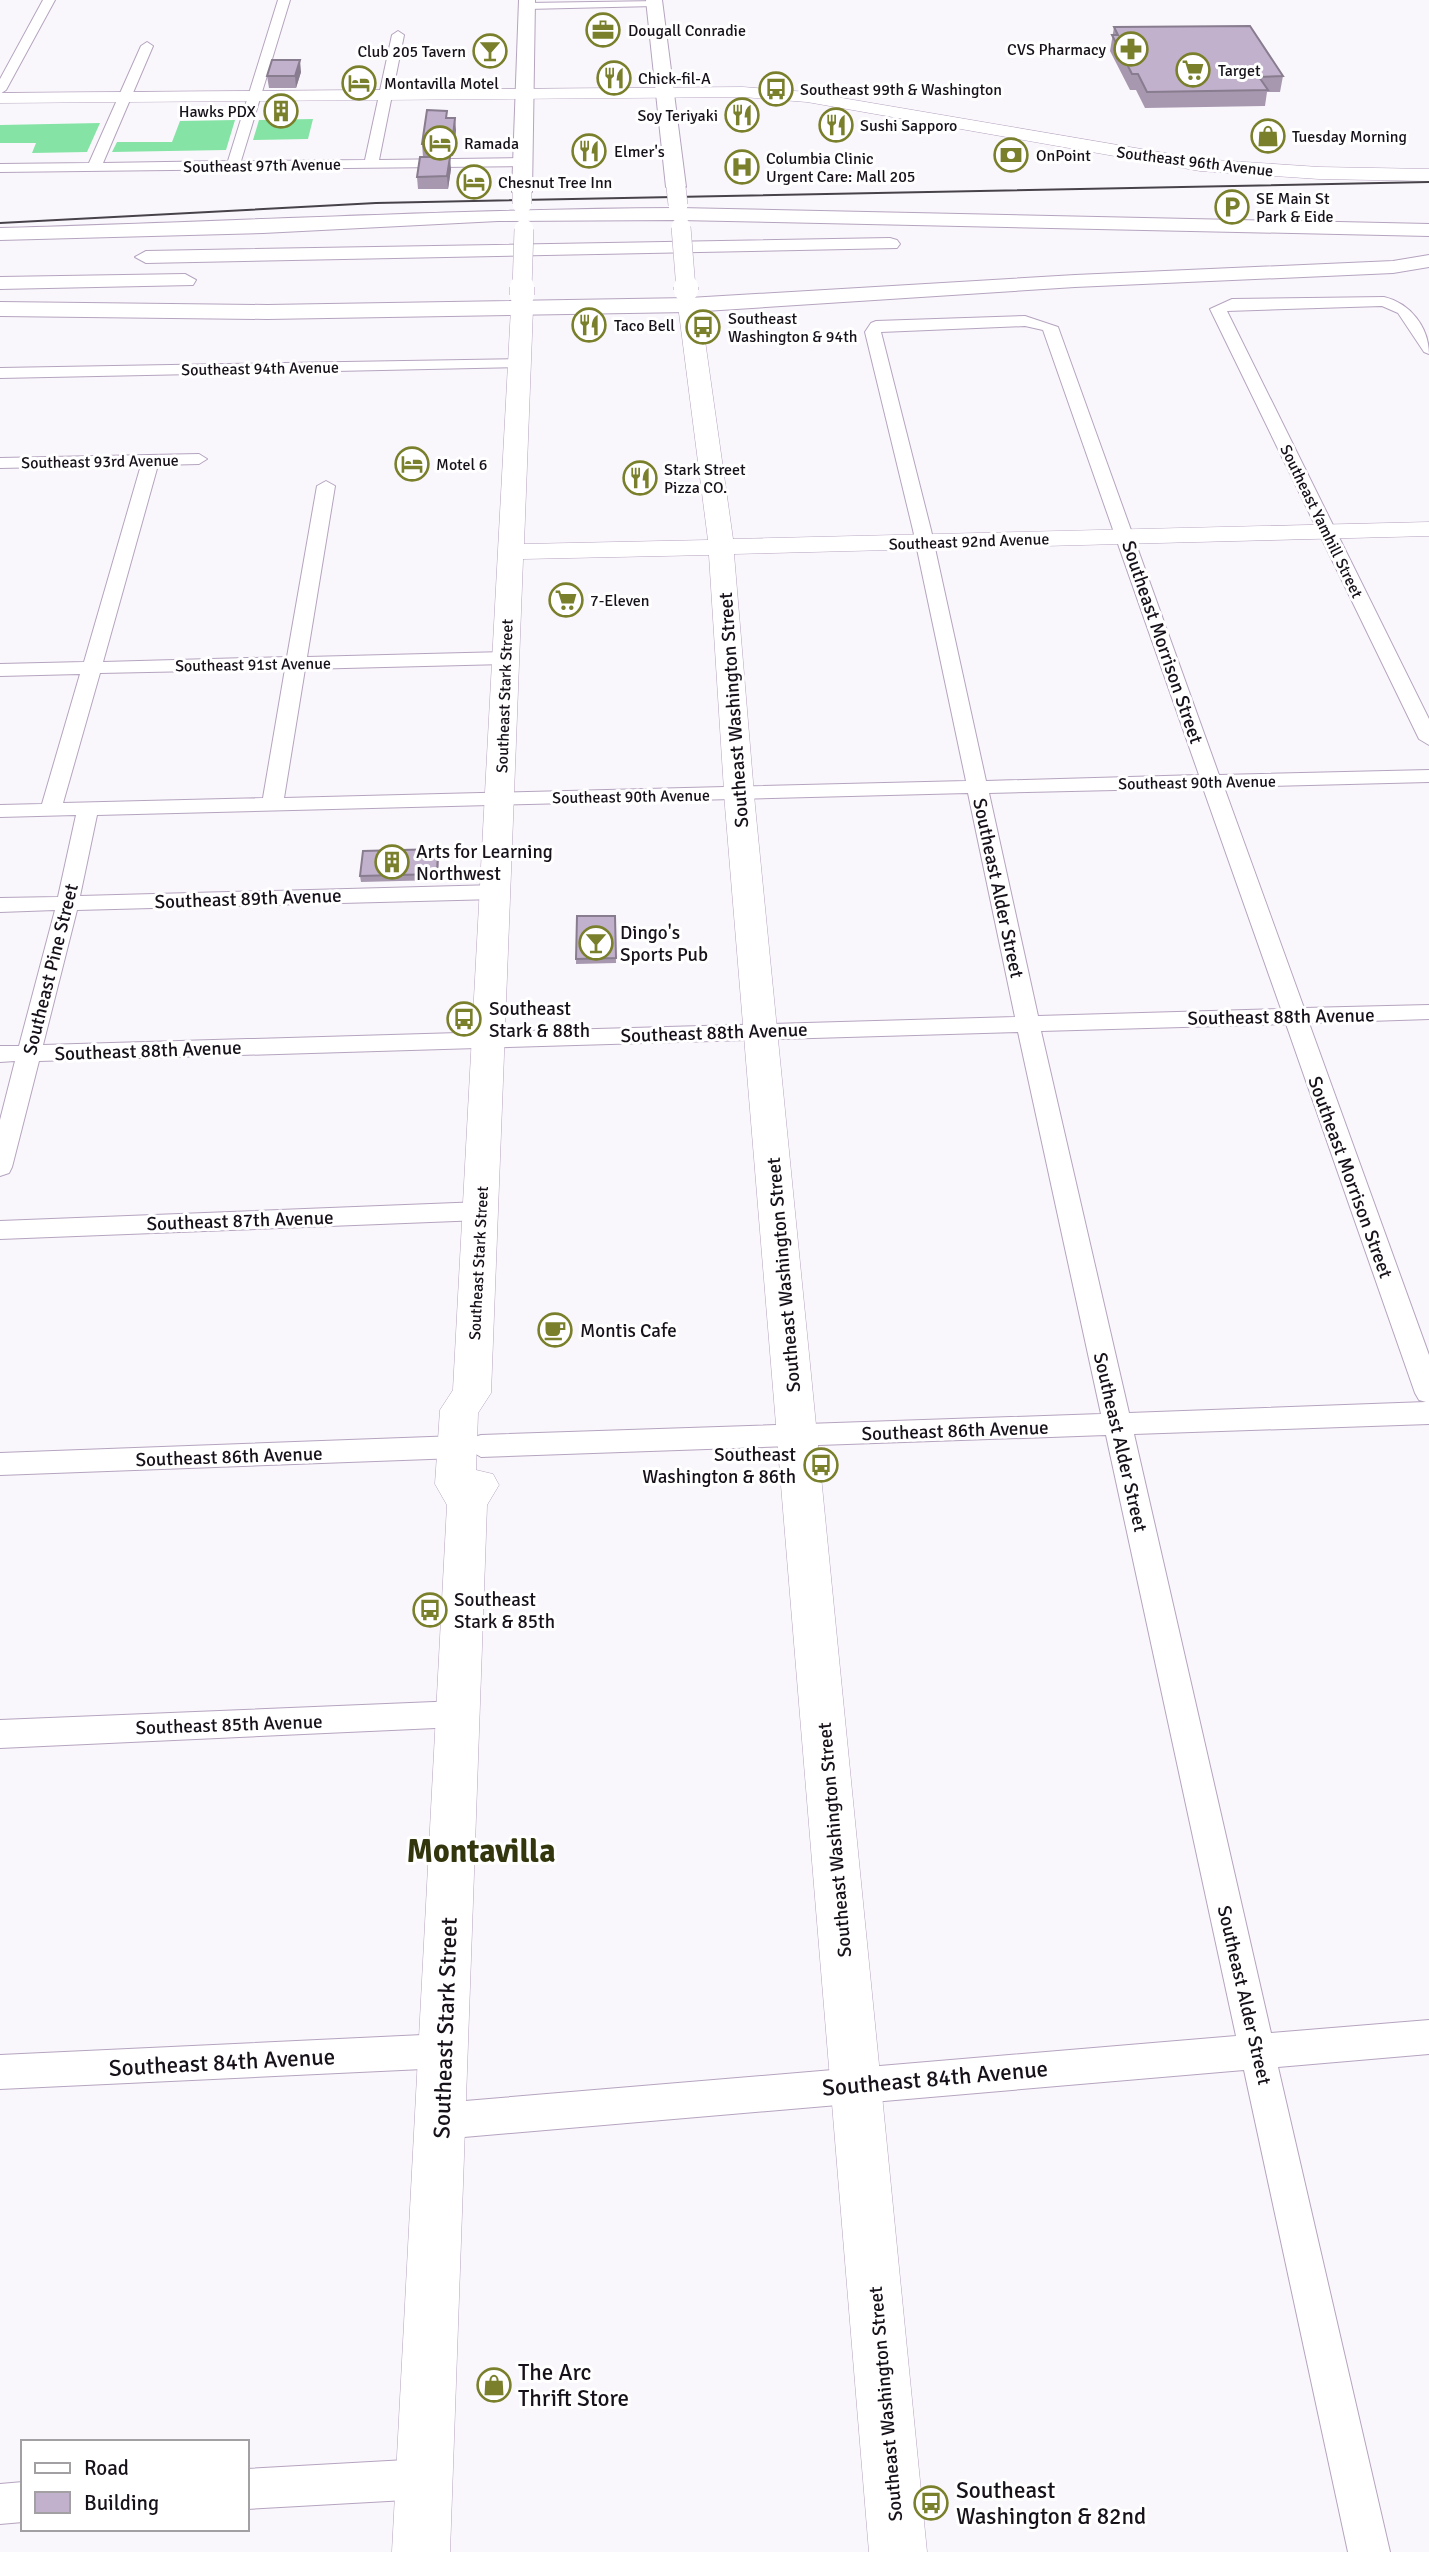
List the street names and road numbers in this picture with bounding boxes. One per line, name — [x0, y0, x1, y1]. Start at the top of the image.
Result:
street label: Southeast 96th Avenue — [1115, 142, 1274, 182]
street label: Southeast 97th Avenue — [183, 155, 341, 177]
street label: Southeast 94th Avenue — [181, 358, 339, 380]
street label: Southeast Yamhill Street — [1275, 441, 1367, 602]
street label: Southeast 93rd Avenue — [21, 451, 179, 473]
street label: Southeast 92nd Avenue — [888, 529, 1050, 555]
street label: Southeast Morrison Street — [1116, 538, 1208, 747]
street label: Southeast Washington Street — [714, 591, 754, 828]
street label: Southeast Stark Street — [492, 618, 518, 773]
street label: Southeast 91st Avenue — [175, 654, 331, 676]
street label: Southeast 90th Avenue — [1118, 772, 1276, 794]
street label: Southeast 90th Avenue — [552, 786, 710, 808]
street label: Southeast Alder Street — [967, 796, 1029, 981]
street label: Southeast Pine Street — [18, 881, 84, 1057]
street label: Southeast 89th Avenue — [154, 884, 342, 914]
street label: Southeast 88th Avenue — [1187, 1003, 1375, 1031]
street label: Southeast 88th Avenue — [620, 1018, 808, 1048]
street label: Southeast 88th Avenue — [54, 1036, 242, 1066]
street label: Southeast Morrison Street — [1302, 1073, 1398, 1282]
street label: Southeast Washington Street — [762, 1156, 806, 1393]
street label: Southeast Stark Street — [465, 1185, 493, 1341]
street label: Southeast 87th Avenue — [146, 1206, 334, 1236]
street label: Southeast Alder Street — [1088, 1350, 1152, 1535]
street label: Southeast 86th Avenue — [861, 1416, 1049, 1446]
street label: Southeast 86th Avenue — [135, 1442, 323, 1472]
street label: Southeast 85th Avenue — [135, 1710, 323, 1740]
street label: Southeast Washington Street — [813, 1721, 857, 1958]
street label: Southeast Alder Street — [1212, 1903, 1276, 2088]
street label: Southeast Stark Street — [427, 1917, 464, 2139]
street label: Southeast 84th Avenue — [108, 2042, 336, 2083]
street label: Southeast 84th Avenue — [821, 2054, 1049, 2103]
street label: Southeast Washington Street — [864, 2285, 908, 2522]

